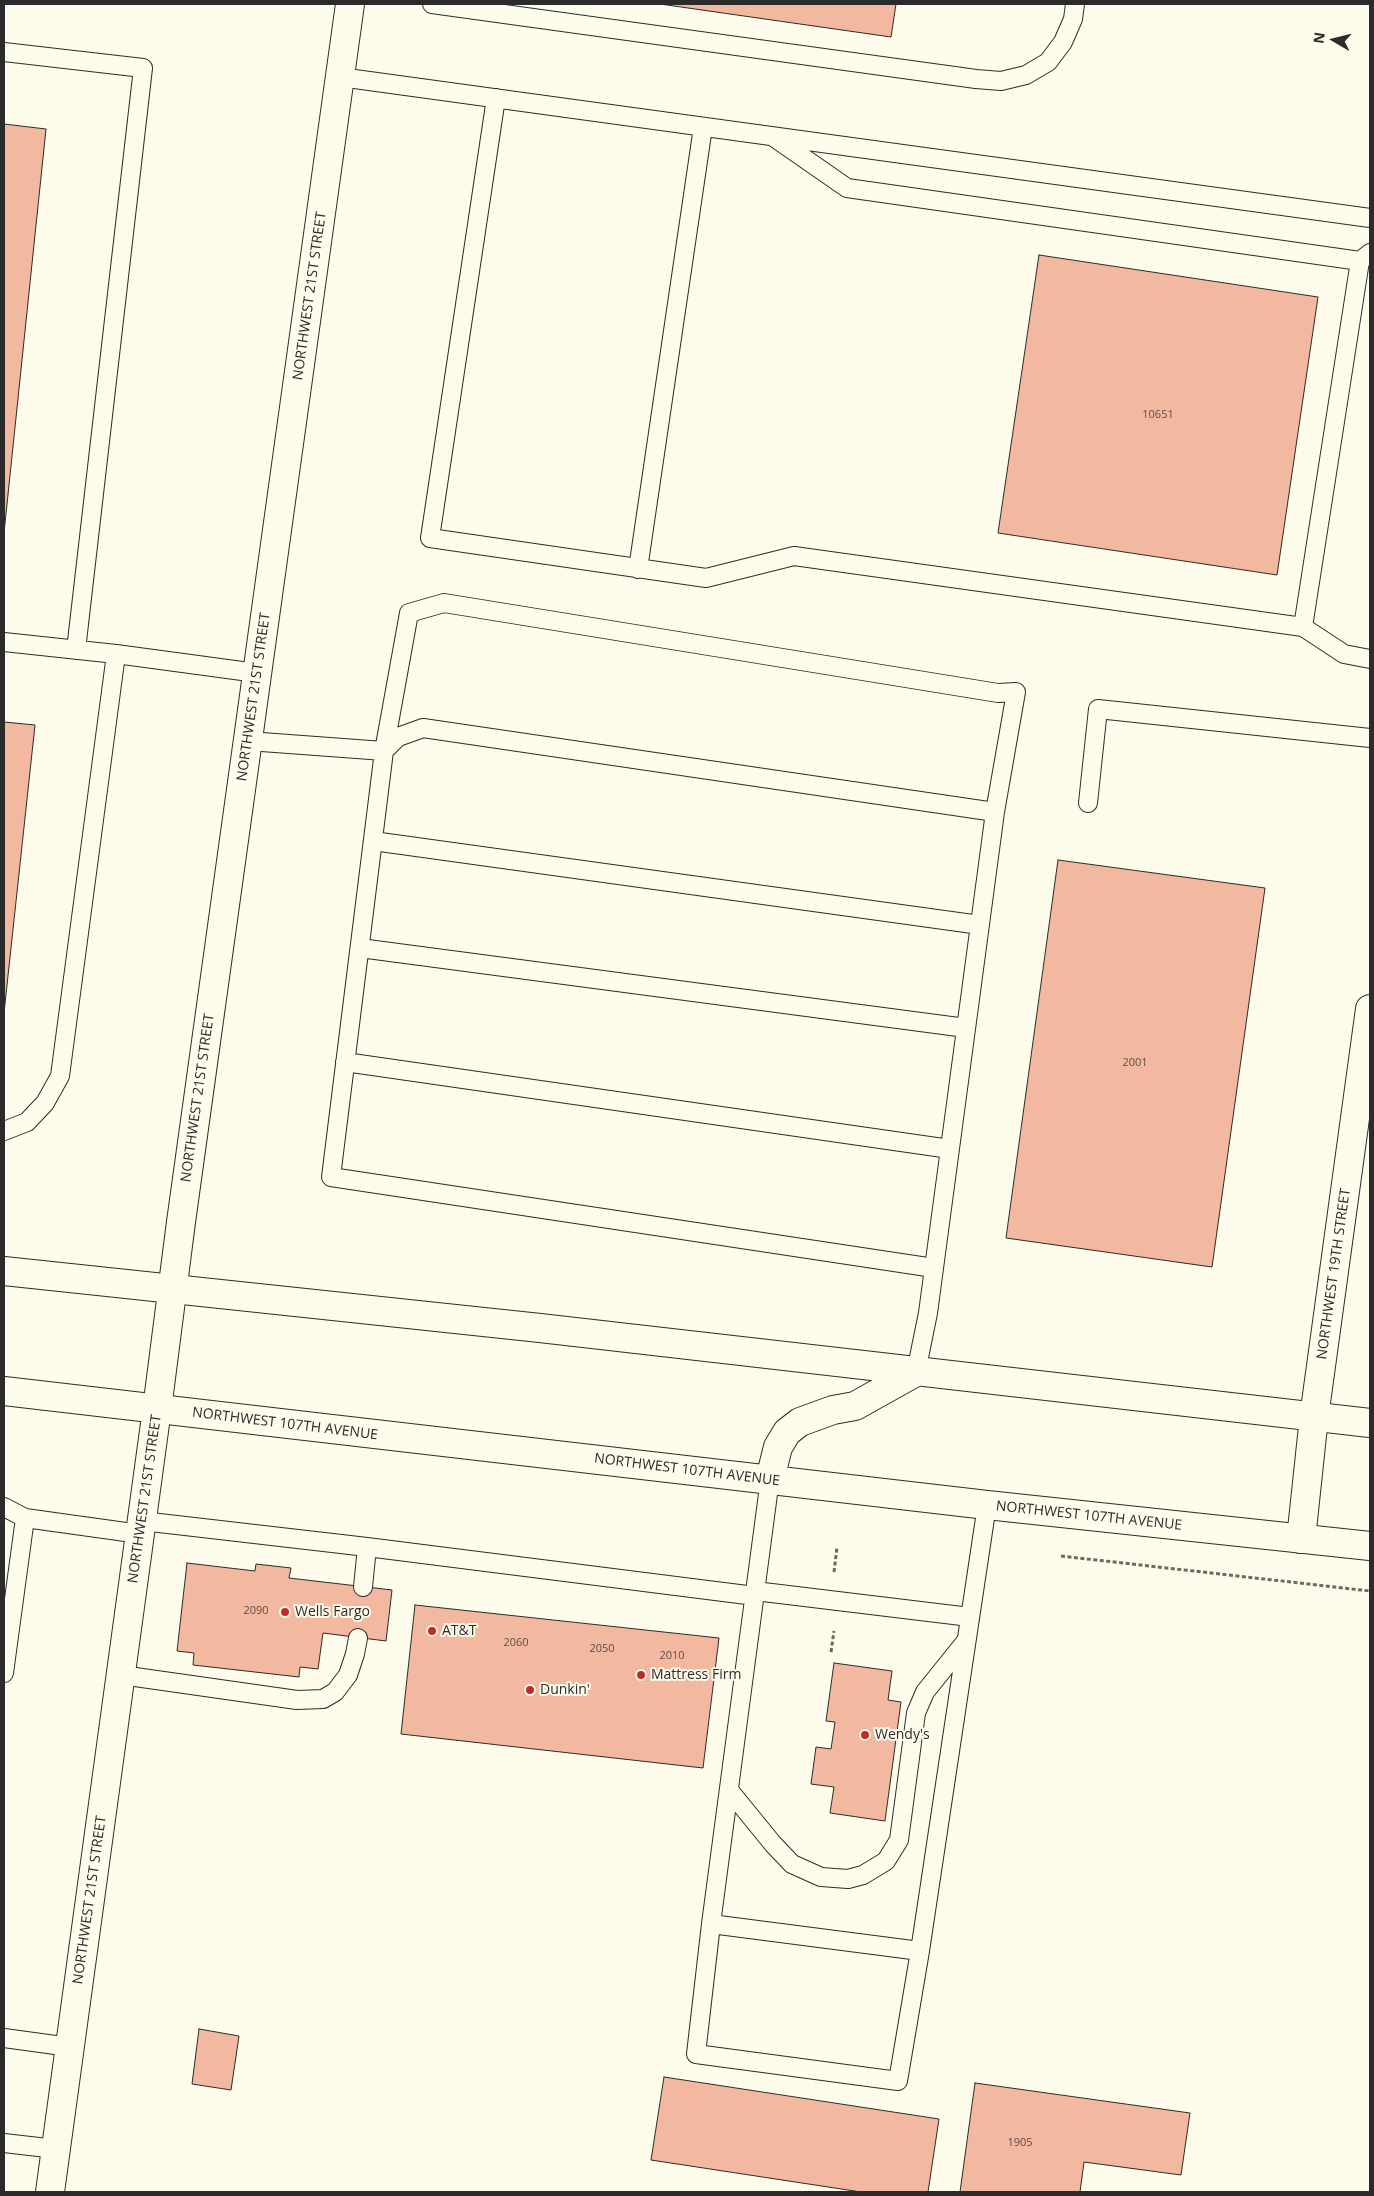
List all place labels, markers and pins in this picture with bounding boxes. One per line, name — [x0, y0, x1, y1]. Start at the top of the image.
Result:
place label: Wells Fargo — [295, 1604, 370, 1620]
marker: Wells Fargo — [279, 1606, 291, 1618]
place label: AT&T — [442, 1623, 476, 1639]
marker: AT&T — [426, 1625, 438, 1637]
place label: Mattress Firm — [651, 1667, 741, 1683]
marker: Mattress Firm — [635, 1669, 647, 1681]
place label: Dunkin' — [540, 1682, 590, 1698]
marker: Dunkin' — [524, 1684, 536, 1696]
place label: Wendy's — [875, 1727, 930, 1743]
marker: Wendy's — [859, 1729, 871, 1741]

